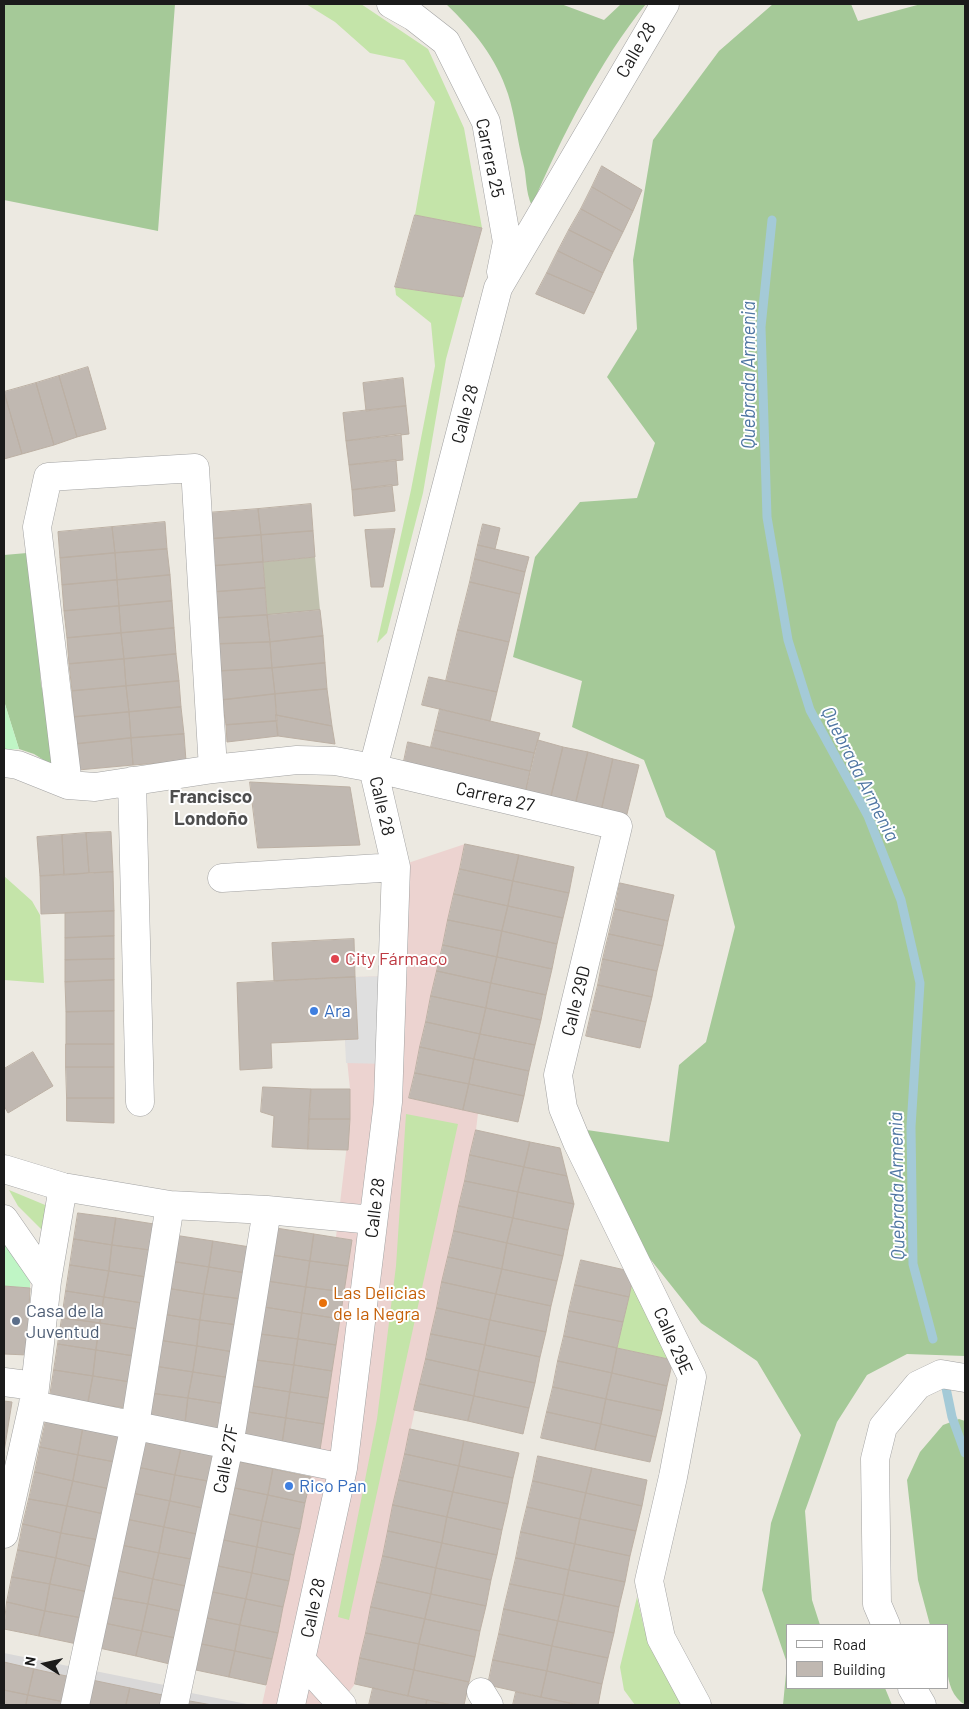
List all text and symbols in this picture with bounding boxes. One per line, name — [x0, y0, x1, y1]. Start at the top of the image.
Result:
street label: Calle 28 — [612, 18, 660, 82]
street label: Carrera 25 — [471, 116, 509, 200]
water label: Quebrada Armenia — [738, 301, 760, 449]
street label: Calle 28 — [447, 382, 483, 446]
water label: Quebrada Armenia — [816, 703, 904, 845]
street label: Calle 28 — [365, 774, 399, 838]
street label: Carrera 27 — [454, 777, 536, 817]
district label: Francisco Londoño — [170, 786, 252, 830]
place label: City Fármaco — [345, 948, 448, 970]
marker: City Fármaco — [329, 953, 341, 965]
street label: Calle 29D — [557, 964, 595, 1038]
place label: Ara — [324, 1000, 351, 1022]
marker: Ara — [308, 1005, 320, 1017]
water label: Quebrada Armenia — [884, 1112, 910, 1260]
street label: Calle 28 — [361, 1177, 389, 1239]
place label: Las Delicias de la Negra — [333, 1282, 426, 1325]
marker: Las Delicias de la Negra — [317, 1297, 329, 1309]
place label: Casa de la Juventud — [26, 1300, 104, 1342]
street label: Calle 29E — [649, 1304, 697, 1378]
marker: Casa de la Juventud — [10, 1315, 22, 1327]
street label: Calle 27F — [209, 1423, 243, 1495]
place label: Rico Pan — [299, 1475, 367, 1497]
marker: Rico Pan — [283, 1480, 295, 1492]
street label: Calle 28 — [296, 1576, 330, 1640]
legend — [786, 1624, 949, 1689]
text: Road — [833, 1635, 866, 1653]
north arrow — [20, 1639, 70, 1689]
text: N — [21, 1655, 39, 1667]
text: Building — [833, 1660, 886, 1678]

